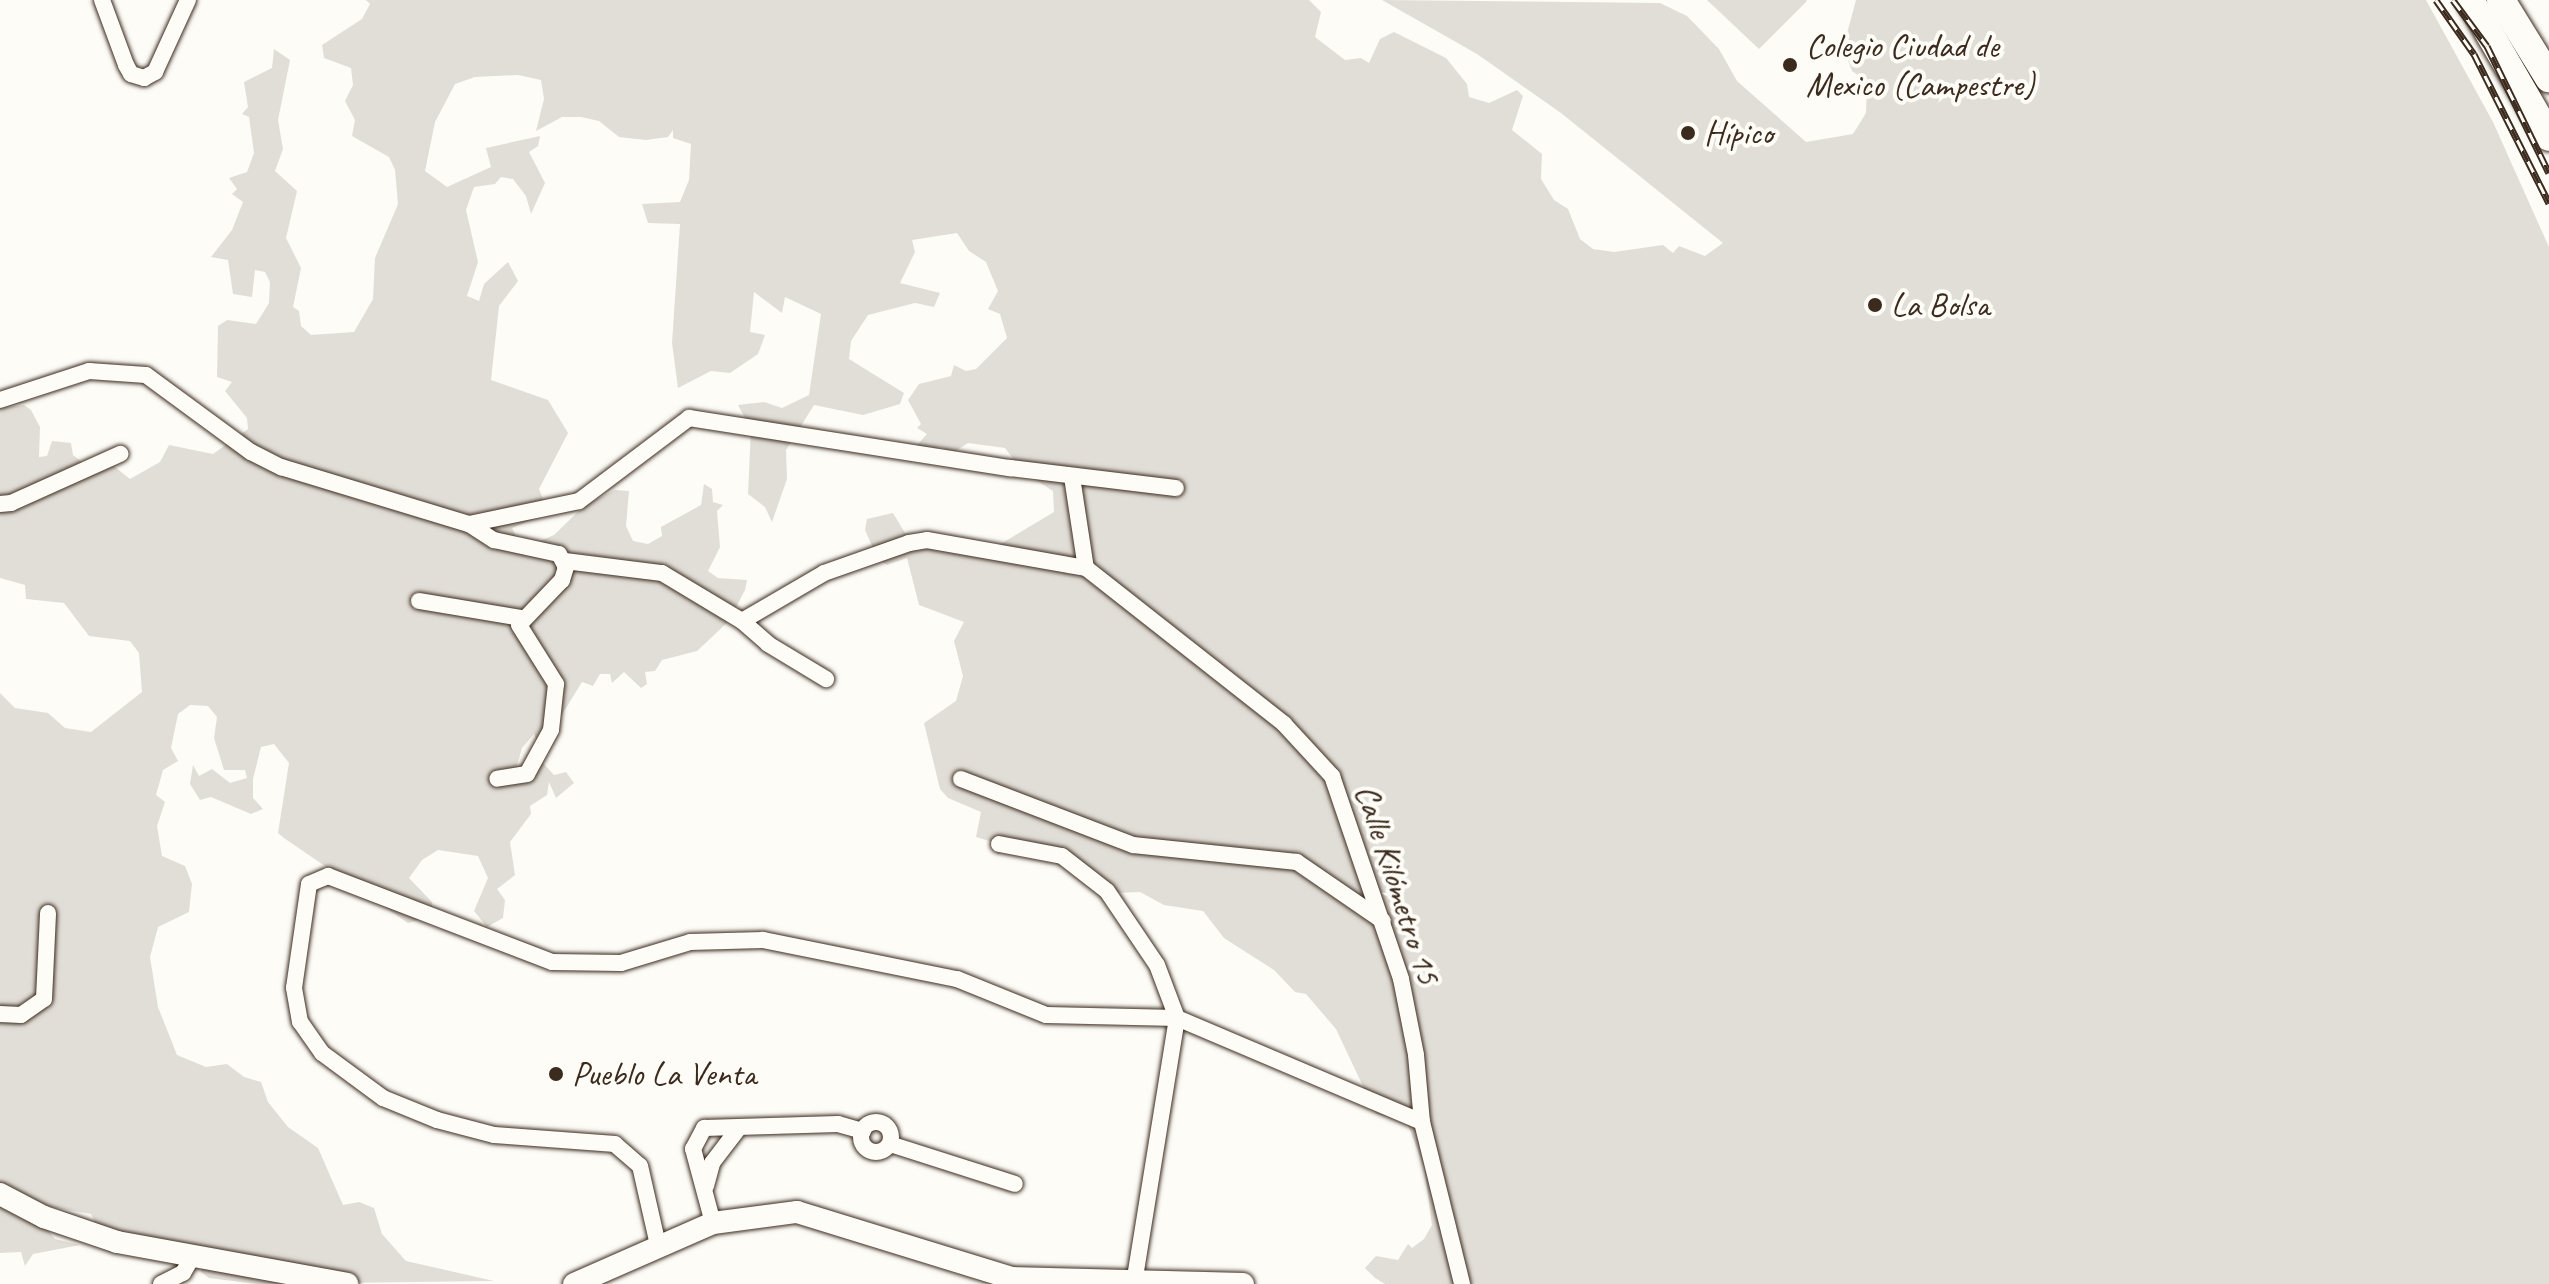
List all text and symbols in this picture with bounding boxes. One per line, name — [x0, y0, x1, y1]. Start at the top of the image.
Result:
place label: Colegio Ciudad de Mexico (Campestre) — [1806, 25, 2034, 104]
marker: Colegio Ciudad de Mexico (Campestre) — [1781, 56, 1799, 74]
place label: Hípico — [1704, 113, 1773, 153]
marker: Hípico — [1679, 124, 1697, 142]
place label: La Bolsa — [1891, 285, 1989, 325]
marker: La Bolsa — [1866, 296, 1884, 314]
street label: Calle Kilómetro 15 — [1347, 779, 1449, 989]
place label: Pueblo La Venta — [572, 1054, 756, 1094]
marker: Pueblo La Venta — [547, 1065, 565, 1083]

